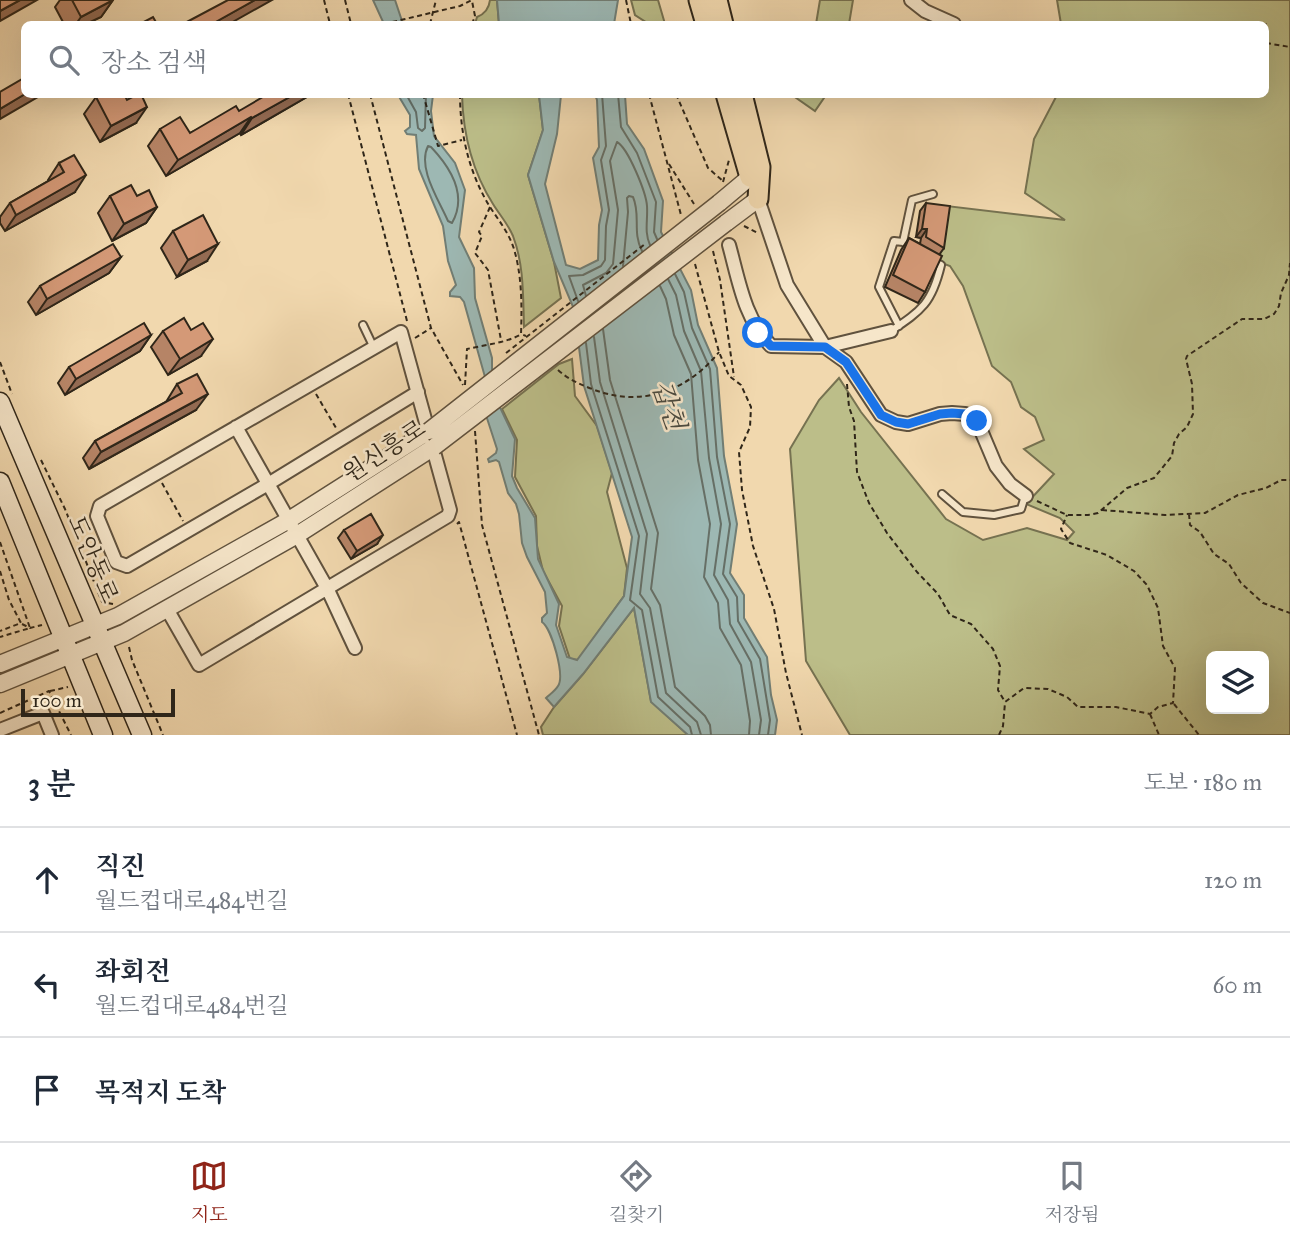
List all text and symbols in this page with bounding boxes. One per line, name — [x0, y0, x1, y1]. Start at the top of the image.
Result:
search box — [21, 21, 1269, 98]
icon: search — [45, 41, 83, 79]
text: 장소 검색 — [101, 46, 207, 78]
route start — [742, 317, 773, 348]
water label: 갑천 — [646, 376, 693, 436]
route end — [961, 405, 992, 436]
street label: 원신흥로 — [337, 413, 431, 489]
street label: 도안동로 — [61, 510, 125, 608]
map controls — [1206, 651, 1269, 714]
button: layers — [1206, 651, 1269, 714]
scale bar — [21, 686, 175, 718]
text: 100 m — [32, 689, 82, 712]
text: 3 분 — [28, 766, 75, 802]
text: 도보 · 180 m — [1144, 768, 1262, 796]
text: 직진 — [95, 850, 145, 882]
icon: ahead — [28, 861, 66, 899]
text: 120 m — [1204, 866, 1262, 894]
text: 월드컵대로484번길 — [95, 886, 288, 914]
text: 좌회전 — [95, 955, 170, 987]
icon: left — [28, 966, 66, 1004]
text: 60 m — [1213, 971, 1262, 999]
text: 월드컵대로484번길 — [95, 991, 288, 1019]
icon: arrive — [28, 1071, 66, 1109]
text: 목적지 도착 — [95, 1076, 226, 1108]
tab: 지도 — [190, 1157, 228, 1226]
tab: 길찾기 — [609, 1157, 664, 1226]
tab: 저장됨 — [1045, 1157, 1100, 1226]

